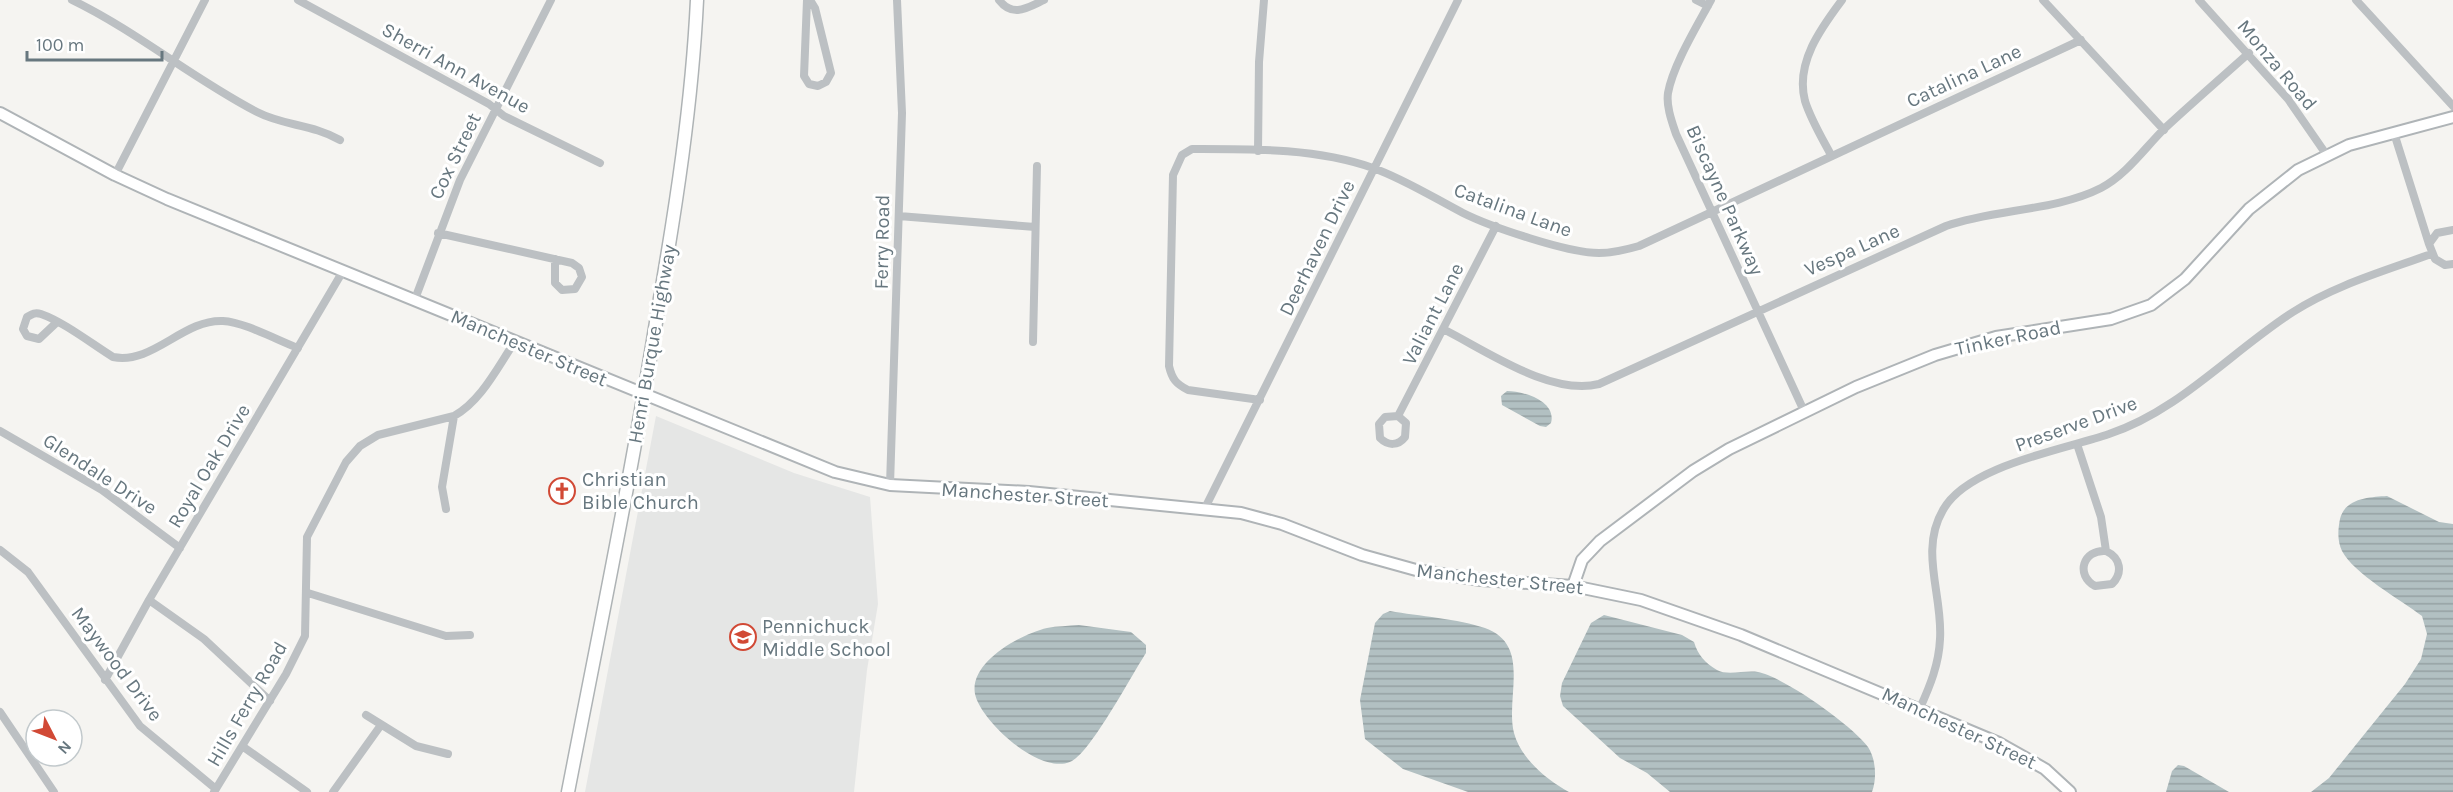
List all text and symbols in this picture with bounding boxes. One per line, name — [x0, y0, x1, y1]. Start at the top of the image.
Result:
street label: Monza Road — [2232, 15, 2322, 115]
street label: Sherri Ann Avenue — [378, 18, 534, 118]
scale bar — [27, 24, 162, 62]
text: 100 m — [36, 34, 84, 56]
street label: Catalina Lane — [1903, 39, 2025, 113]
street label: Cox Street — [424, 109, 486, 203]
street label: Biscayne Parkway — [1682, 121, 1768, 279]
street label: Deerhaven Drive — [1274, 176, 1360, 320]
street label: Catalina Lane — [1451, 178, 1575, 242]
street label: Ferry Road — [870, 194, 894, 290]
street label: Vespa Lane — [1801, 219, 1903, 281]
street label: Henri Burque Highway — [623, 243, 681, 445]
street label: Valiant Lane — [1398, 259, 1468, 369]
street label: Manchester Street — [447, 305, 611, 392]
street label: Tinker Road — [1953, 316, 2063, 360]
street label: Preserve Drive — [2012, 391, 2140, 457]
street label: Royal Oak Drive — [163, 400, 255, 532]
street label: Glendale Drive — [39, 429, 161, 519]
place label: Christian Bible Church — [582, 468, 699, 514]
church icon: Christian Bible Church — [547, 476, 577, 506]
street label: Manchester Street — [940, 478, 1110, 512]
street label: Manchester Street — [1415, 559, 1585, 599]
street label: Maywood Drive — [67, 602, 167, 726]
place label: Pennichuck Middle School — [762, 615, 891, 661]
school or university icon: Pennichuck Middle School — [728, 622, 758, 652]
street label: Hills Ferry Road — [202, 637, 292, 771]
street label: Manchester Street — [1878, 682, 2040, 774]
north arrow — [24, 708, 84, 768]
text: N — [54, 737, 76, 758]

